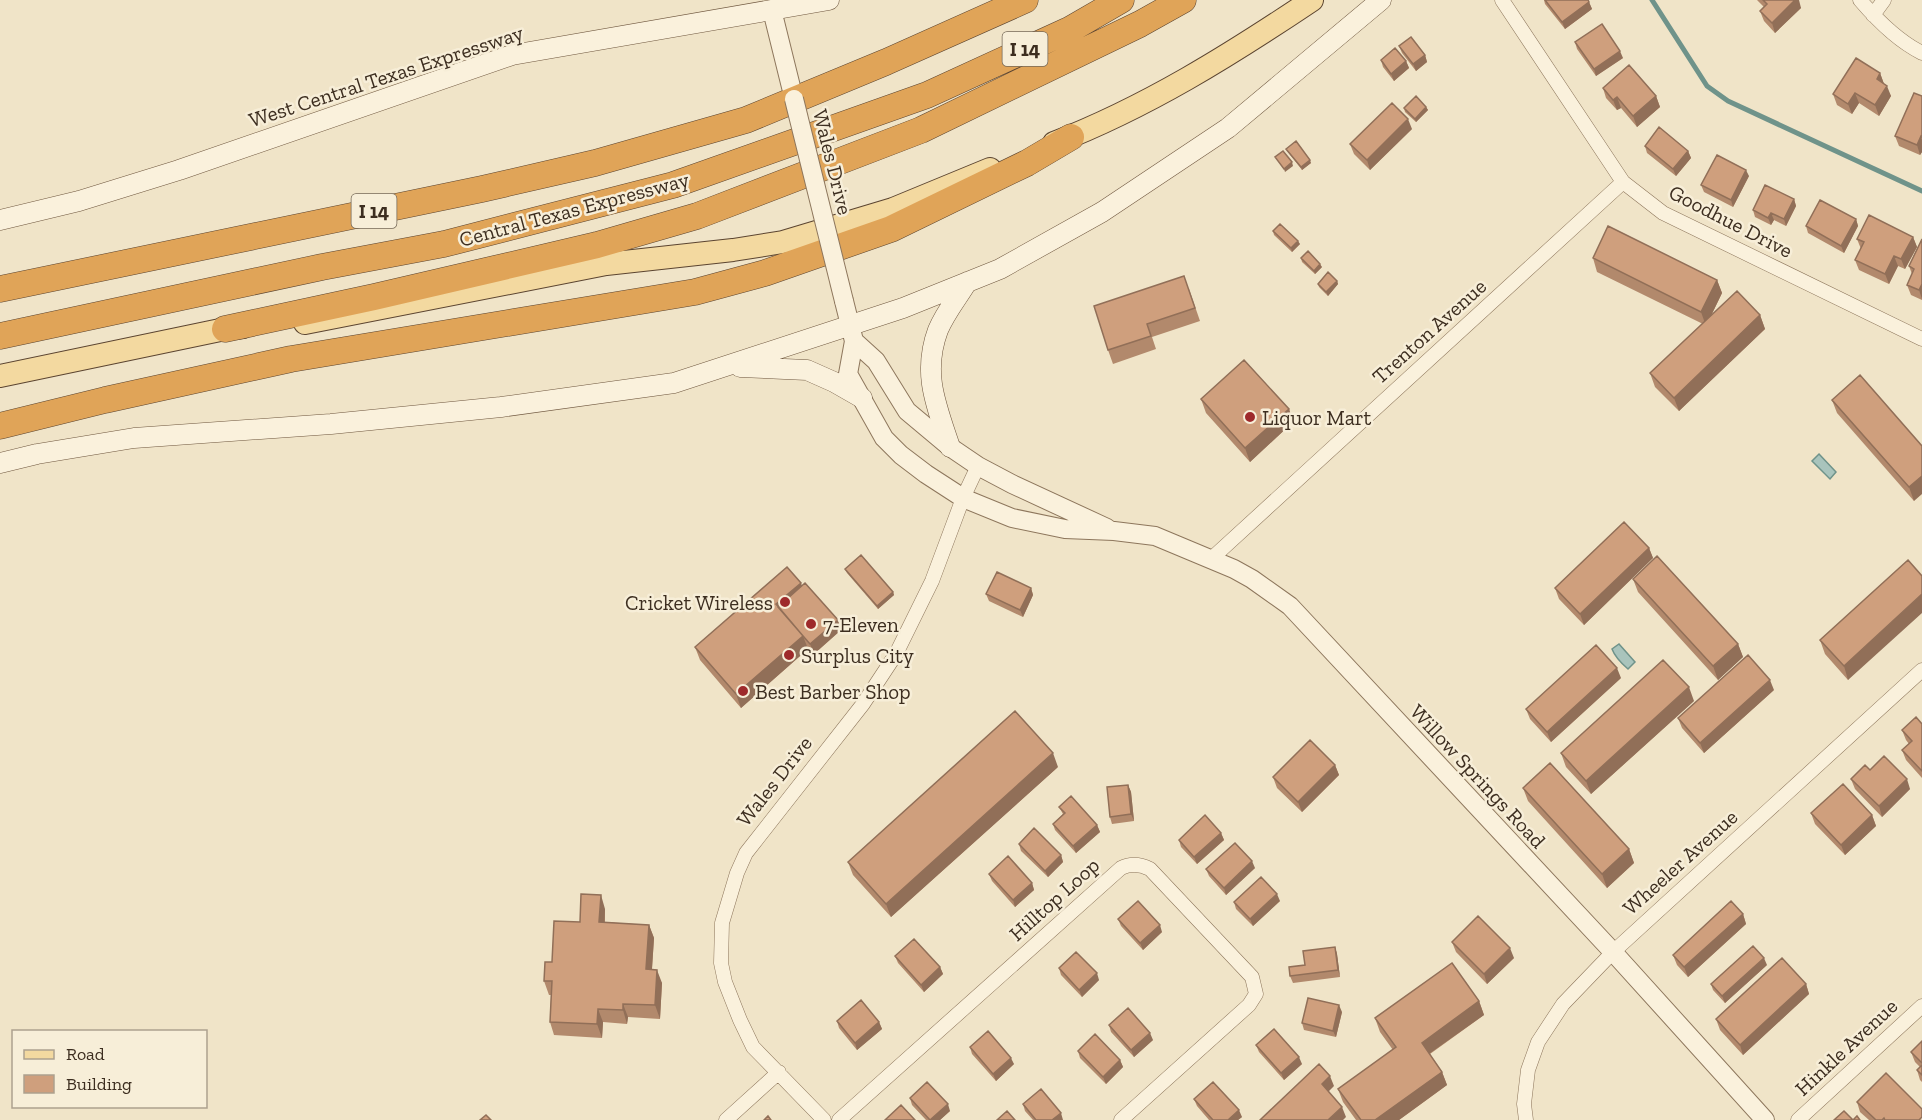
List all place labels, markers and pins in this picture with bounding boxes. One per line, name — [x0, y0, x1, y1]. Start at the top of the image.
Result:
place label: Liquor Mart — [1262, 405, 1372, 430]
marker: Liquor Mart — [1243, 410, 1257, 424]
place label: Cricket Wireless — [625, 590, 773, 615]
marker: Cricket Wireless — [778, 595, 792, 609]
place label: 7-Eleven — [823, 612, 899, 637]
marker: 7-Eleven — [804, 617, 818, 631]
place label: Surplus City — [801, 643, 914, 668]
marker: Surplus City — [782, 648, 796, 662]
place label: Best Barber Shop — [755, 679, 911, 704]
marker: Best Barber Shop — [736, 684, 750, 698]

